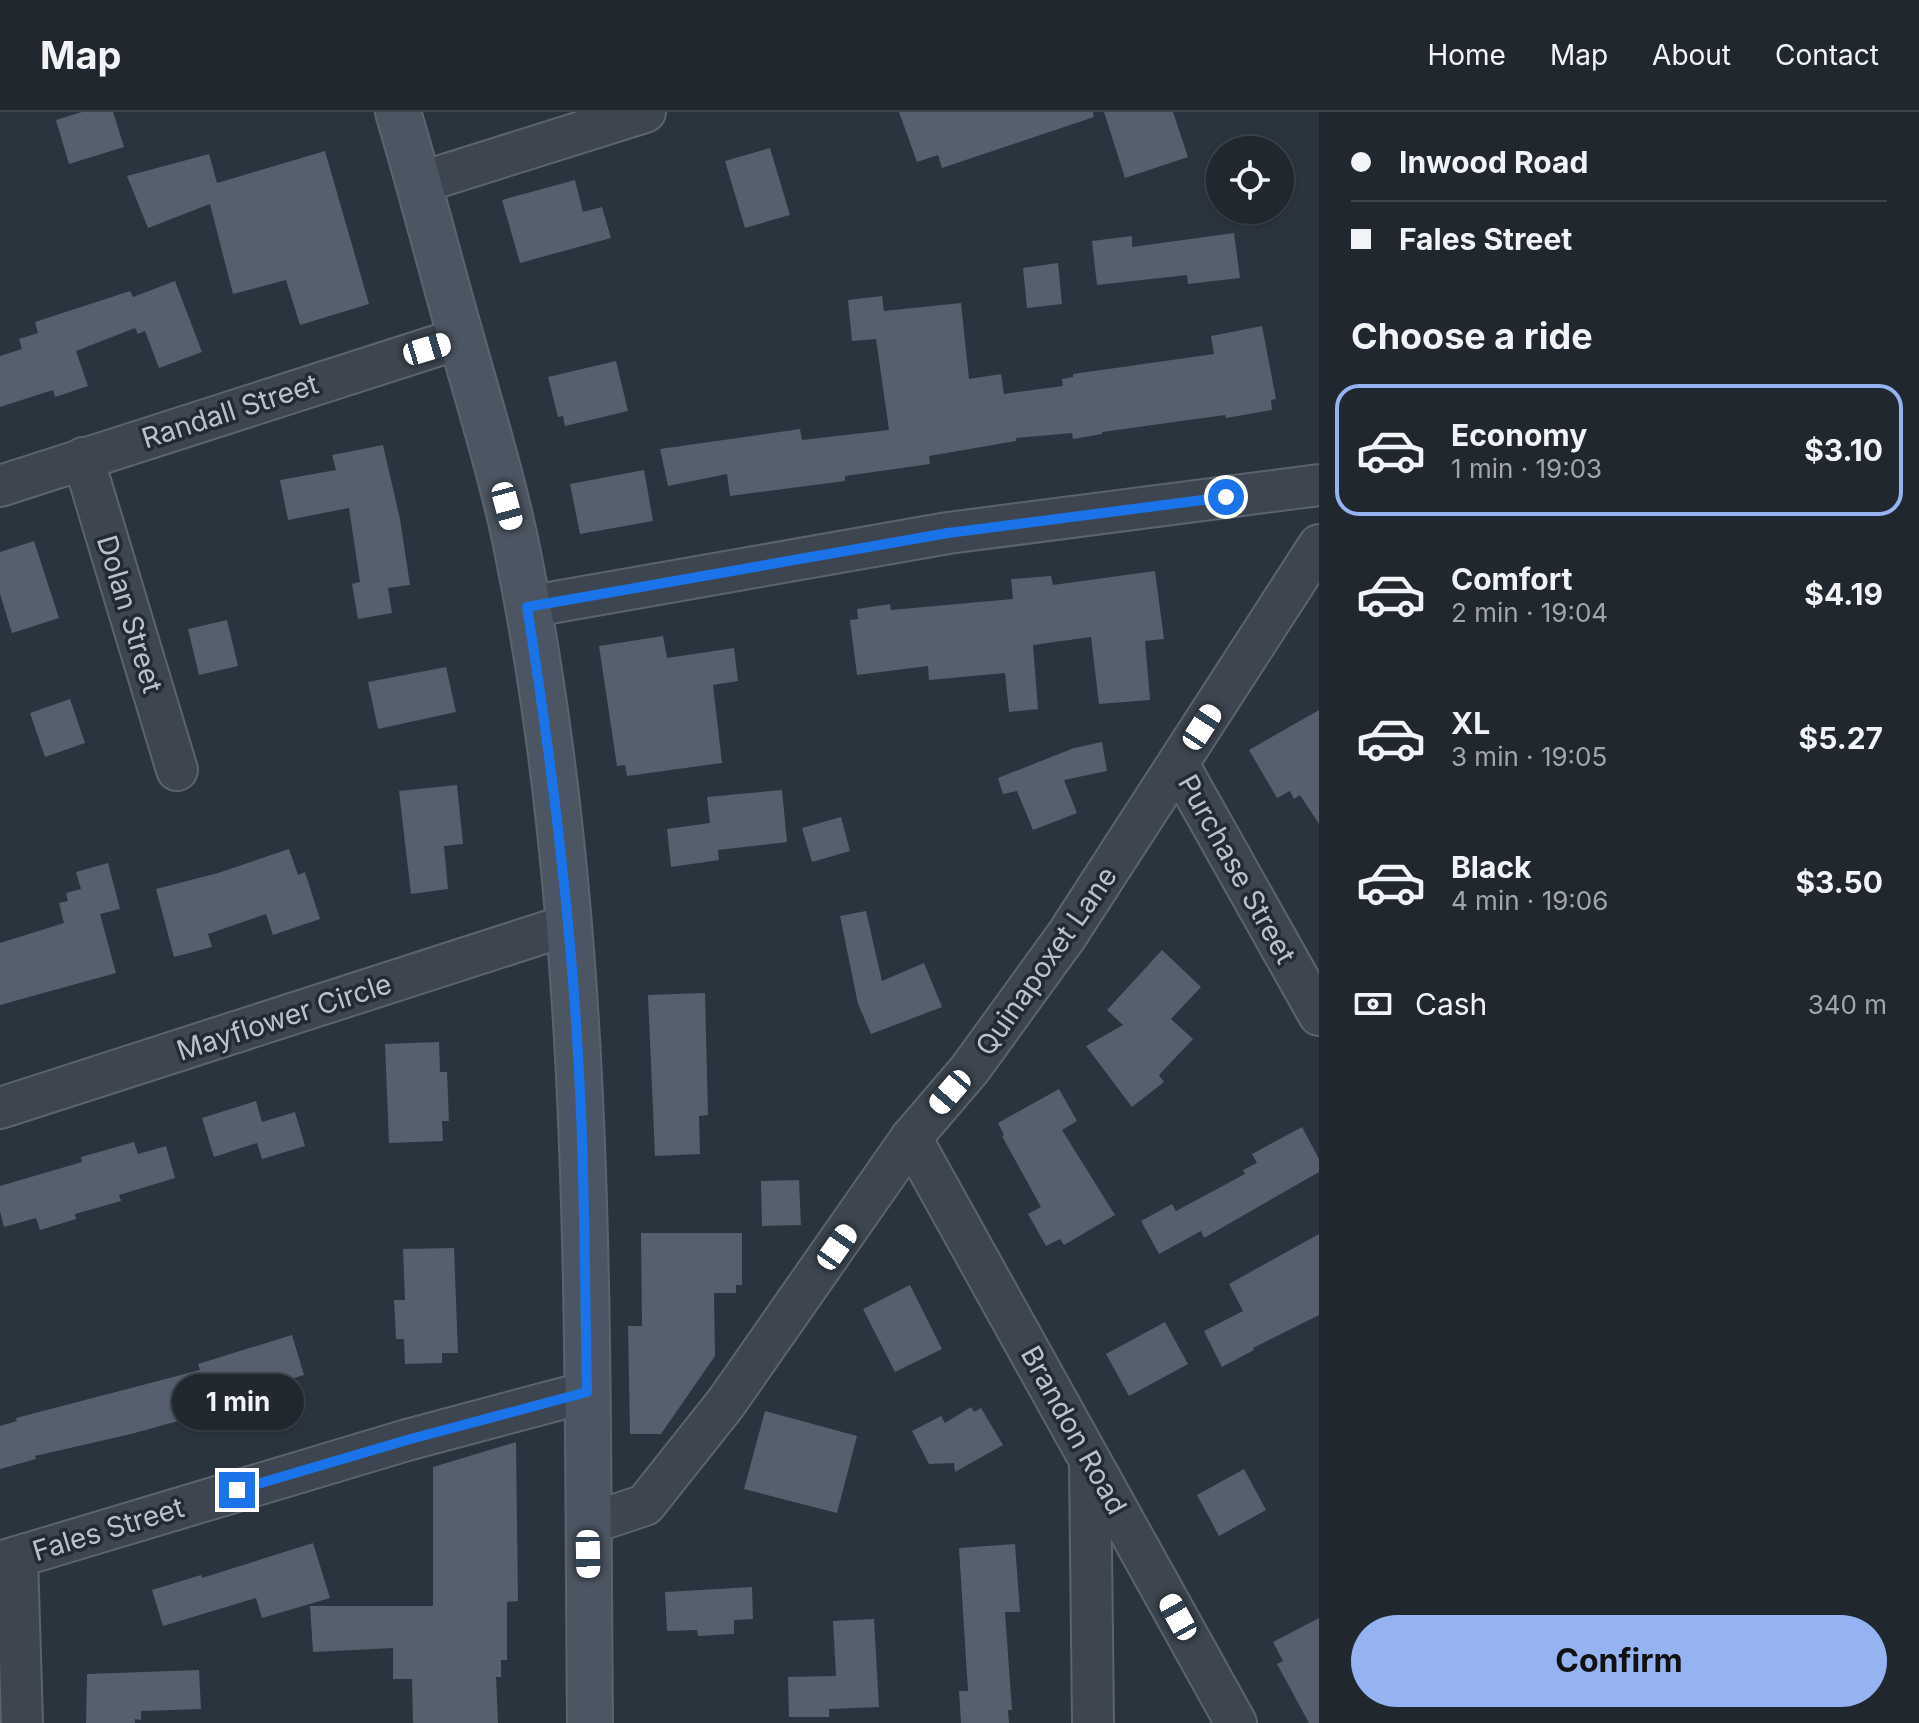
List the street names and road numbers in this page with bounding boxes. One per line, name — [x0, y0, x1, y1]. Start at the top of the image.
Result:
street label: Randall Street — [138, 366, 322, 456]
street label: Dolan Street — [90, 531, 170, 697]
street label: Purchase Street — [1171, 769, 1303, 969]
street label: Quinapoxet Lane — [968, 860, 1124, 1062]
street label: Mayflower Circle — [172, 966, 396, 1068]
street label: Brandon Road — [1014, 1340, 1134, 1520]
street label: Fales Street — [28, 1490, 188, 1568]

